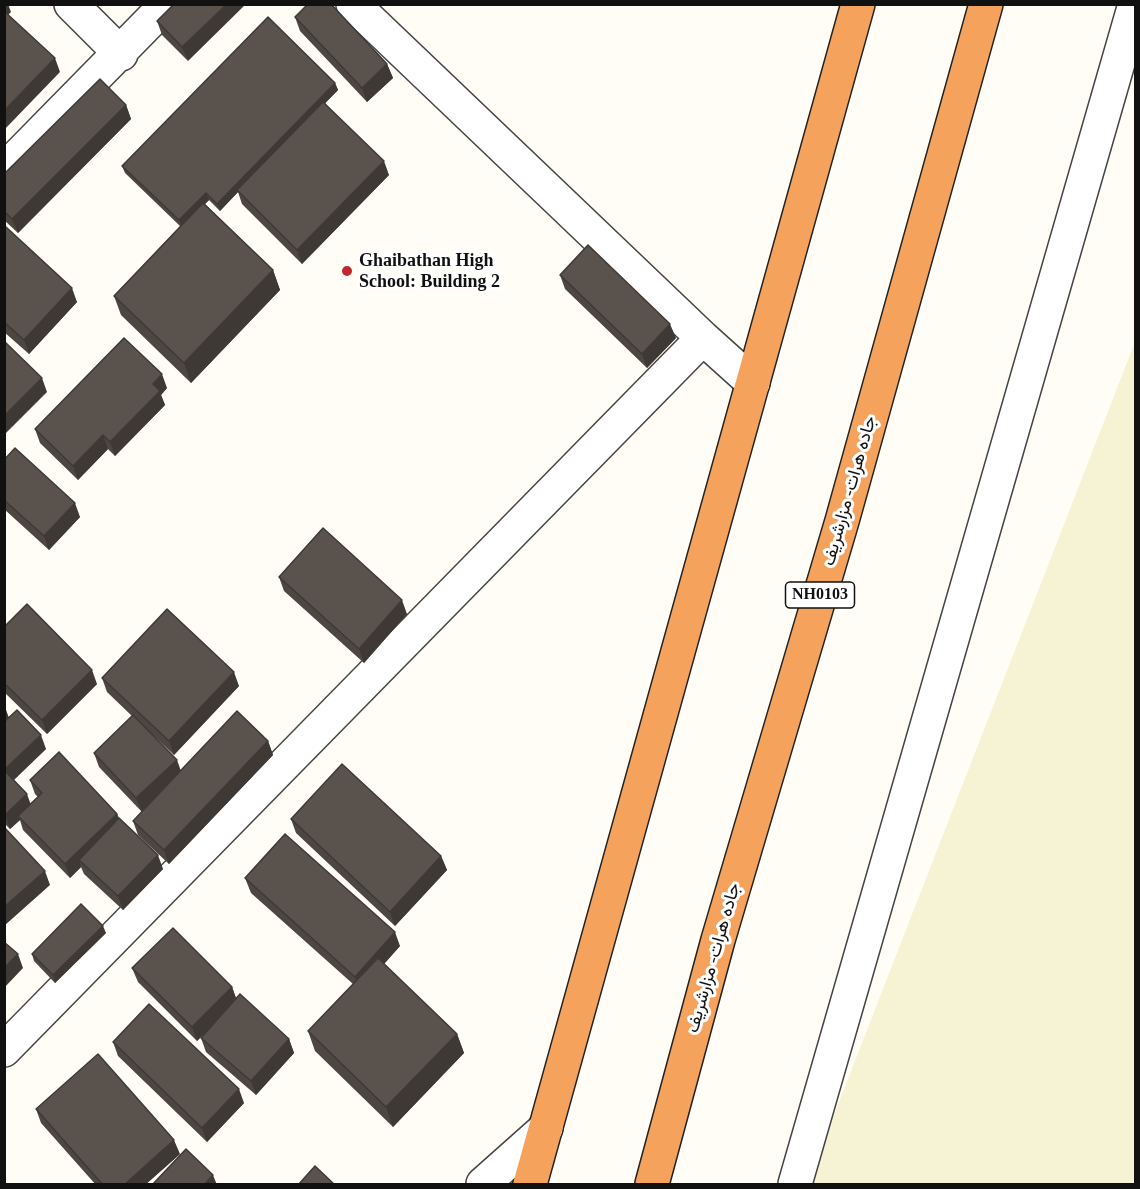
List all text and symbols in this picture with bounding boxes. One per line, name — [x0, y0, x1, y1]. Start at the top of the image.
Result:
place label: Ghaibathan High School: Building 2 — [359, 250, 500, 292]
marker: Ghaibathan High School: Building 2 — [340, 264, 354, 278]
street label: جاده هرات- مزارشریف — [818, 414, 882, 568]
road number: NH0103 — [786, 582, 854, 608]
street label: جاده هرات- مزارشریف — [682, 881, 746, 1035]

